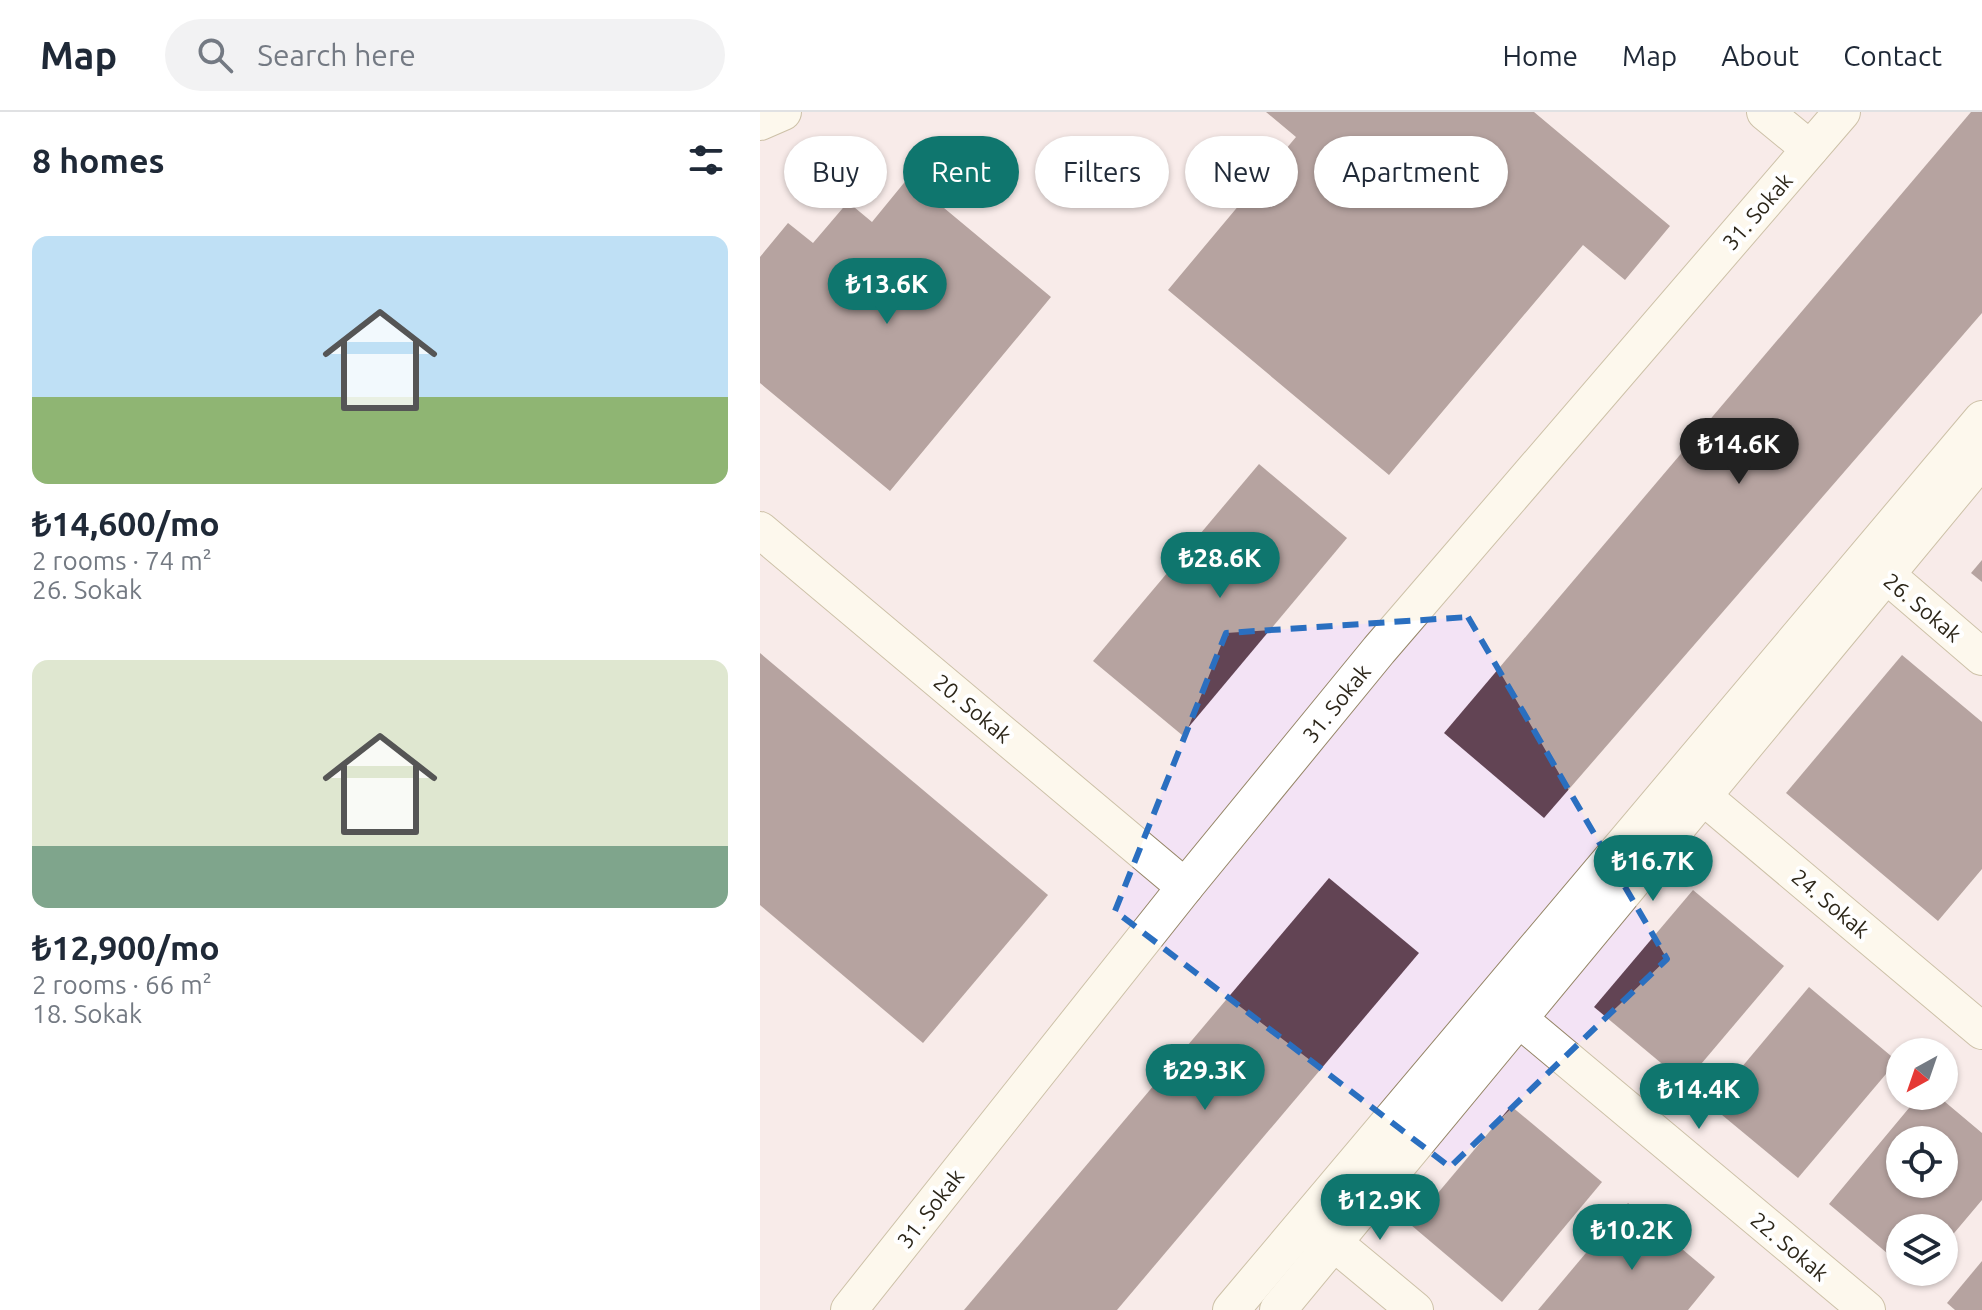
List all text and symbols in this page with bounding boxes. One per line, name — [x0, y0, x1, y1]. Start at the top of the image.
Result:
search box — [165, 19, 725, 91]
icon: search — [193, 33, 237, 77]
text: Map — [40, 34, 117, 76]
text: Search here — [257, 38, 416, 72]
text: Home — [1503, 40, 1578, 71]
text: Map — [1622, 40, 1677, 71]
text: About — [1721, 40, 1799, 71]
text: Contact — [1843, 40, 1942, 71]
chip: Buy — [784, 136, 887, 208]
chip: Rent — [903, 136, 1019, 208]
chip: Filters — [1035, 136, 1169, 208]
chip: New — [1185, 136, 1298, 208]
chip: Apartment — [1314, 136, 1508, 208]
icon: filters — [684, 138, 728, 182]
text: 8 homes — [32, 141, 165, 179]
street label: 31. Sokak — [1717, 168, 1797, 254]
pin: ₺13.6K — [822, 258, 952, 326]
text: ₺13.6K — [846, 269, 928, 298]
icon: home — [308, 288, 452, 432]
pin: ₺14.6K — [1674, 418, 1804, 486]
text: ₺14.6K — [1698, 429, 1780, 458]
text: ₺14,600/mo — [32, 504, 220, 542]
pin: ₺28.6K — [1155, 532, 1285, 600]
text: ₺28.6K — [1179, 543, 1261, 572]
text: 2 rooms · 74 m² — [32, 546, 212, 575]
street label: 26. Sokak — [1879, 567, 1967, 647]
text: 26. Sokak — [32, 575, 142, 604]
street label: 31. Sokak — [1297, 659, 1375, 747]
street label: 20. Sokak — [929, 668, 1017, 748]
icon: home — [308, 712, 452, 856]
pin: ₺16.7K — [1588, 835, 1718, 903]
text: ₺16.7K — [1612, 846, 1694, 875]
street label: 24. Sokak — [1787, 863, 1875, 943]
text: ₺12,900/mo — [32, 928, 220, 966]
text: 2 rooms · 66 m² — [32, 970, 212, 999]
text: 18. Sokak — [32, 999, 142, 1028]
north arrow — [1886, 1038, 1958, 1110]
map controls — [1886, 1038, 1958, 1286]
pin: ₺29.3K — [1140, 1044, 1270, 1112]
text: ₺29.3K — [1164, 1055, 1246, 1084]
pin: ₺14.4K — [1634, 1063, 1764, 1131]
text: ₺14.4K — [1658, 1074, 1740, 1103]
button: locate — [1886, 1126, 1958, 1198]
street label: 31. Sokak — [891, 1164, 969, 1252]
pin: ₺12.9K — [1315, 1174, 1445, 1242]
text: ₺12.9K — [1339, 1185, 1421, 1214]
pin: ₺10.2K — [1567, 1204, 1697, 1272]
street label: 22. Sokak — [1746, 1206, 1834, 1286]
button: layers — [1886, 1214, 1958, 1286]
text: ₺10.2K — [1591, 1215, 1673, 1244]

